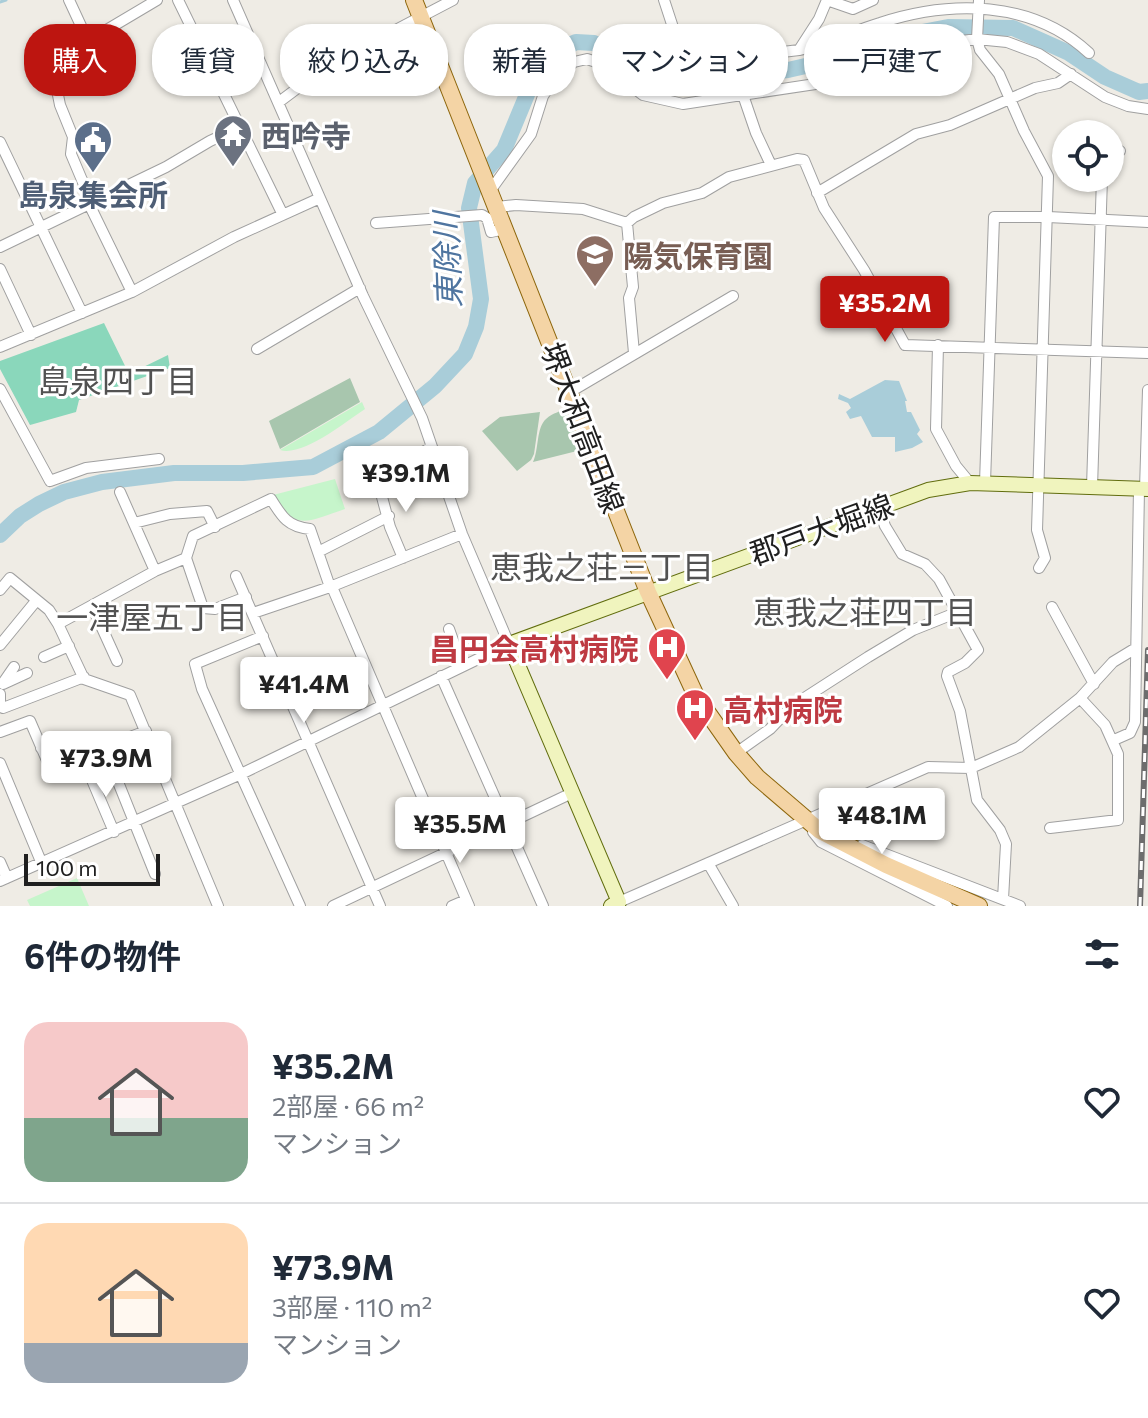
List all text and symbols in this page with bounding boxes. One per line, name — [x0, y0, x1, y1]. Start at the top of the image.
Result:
chip: 購入 — [24, 24, 136, 96]
chip: 賃貸 — [152, 24, 264, 96]
chip: 絞り込み — [280, 24, 448, 96]
chip: 新着 — [464, 24, 576, 96]
chip: マンション — [592, 24, 788, 96]
chip: 一戸建て — [804, 24, 972, 96]
temple icon: 西吟寺 — [212, 113, 254, 168]
place label: 西吟寺 — [261, 116, 351, 153]
public building icon: 島泉集会所 — [72, 119, 114, 174]
map controls — [1052, 120, 1124, 192]
button: locate — [1052, 120, 1124, 192]
place label: 島泉集会所 — [18, 175, 168, 212]
water label: 東除川 — [424, 208, 468, 309]
school or university icon: 陽気保育園 — [574, 233, 616, 288]
place label: 陽気保育園 — [623, 236, 773, 273]
pin: ¥35.2M — [820, 276, 950, 344]
text: ¥35.2M — [838, 286, 932, 317]
street label: 堺大和高田線 — [534, 336, 634, 518]
district label: 島泉四丁目 — [38, 360, 198, 400]
pin: ¥39.1M — [341, 446, 471, 514]
text: ¥39.1M — [361, 456, 451, 487]
street label: 郡戸大堀線 — [744, 485, 898, 571]
district label: 恵我之荘三丁目 — [490, 546, 714, 586]
district label: 恵我之荘四丁目 — [753, 591, 977, 631]
district label: 一津屋五丁目 — [56, 596, 248, 636]
hospital icon: 昌円会高村病院 — [646, 626, 688, 681]
place label: 昌円会高村病院 — [429, 629, 639, 666]
pin: ¥41.4M — [239, 657, 369, 725]
text: ¥41.4M — [258, 667, 350, 698]
hospital icon: 高村病院 — [674, 687, 716, 742]
place label: 高村病院 — [723, 690, 843, 727]
pin: ¥73.9M — [41, 731, 171, 799]
text: ¥73.9M — [59, 741, 153, 772]
pin: ¥48.1M — [817, 788, 947, 856]
pin: ¥35.5M — [395, 797, 525, 865]
text: ¥48.1M — [837, 798, 927, 829]
text: ¥35.5M — [413, 807, 507, 838]
scale bar — [24, 850, 160, 886]
text: 100 m — [36, 854, 98, 881]
icon: filters — [1080, 932, 1124, 976]
text: 6件の物件 — [24, 934, 181, 976]
text: ¥35.2M — [272, 1044, 394, 1086]
icon: home — [88, 1054, 184, 1150]
icon: heart — [1080, 1080, 1124, 1124]
text: 2部屋 · 66 m² — [272, 1090, 424, 1121]
text: マンション — [272, 1127, 402, 1158]
text: ¥73.9M — [272, 1245, 394, 1287]
icon: home — [88, 1255, 184, 1351]
icon: heart — [1080, 1281, 1124, 1325]
text: 3部屋 · 110 m² — [272, 1291, 432, 1322]
text: マンション — [272, 1328, 402, 1359]

